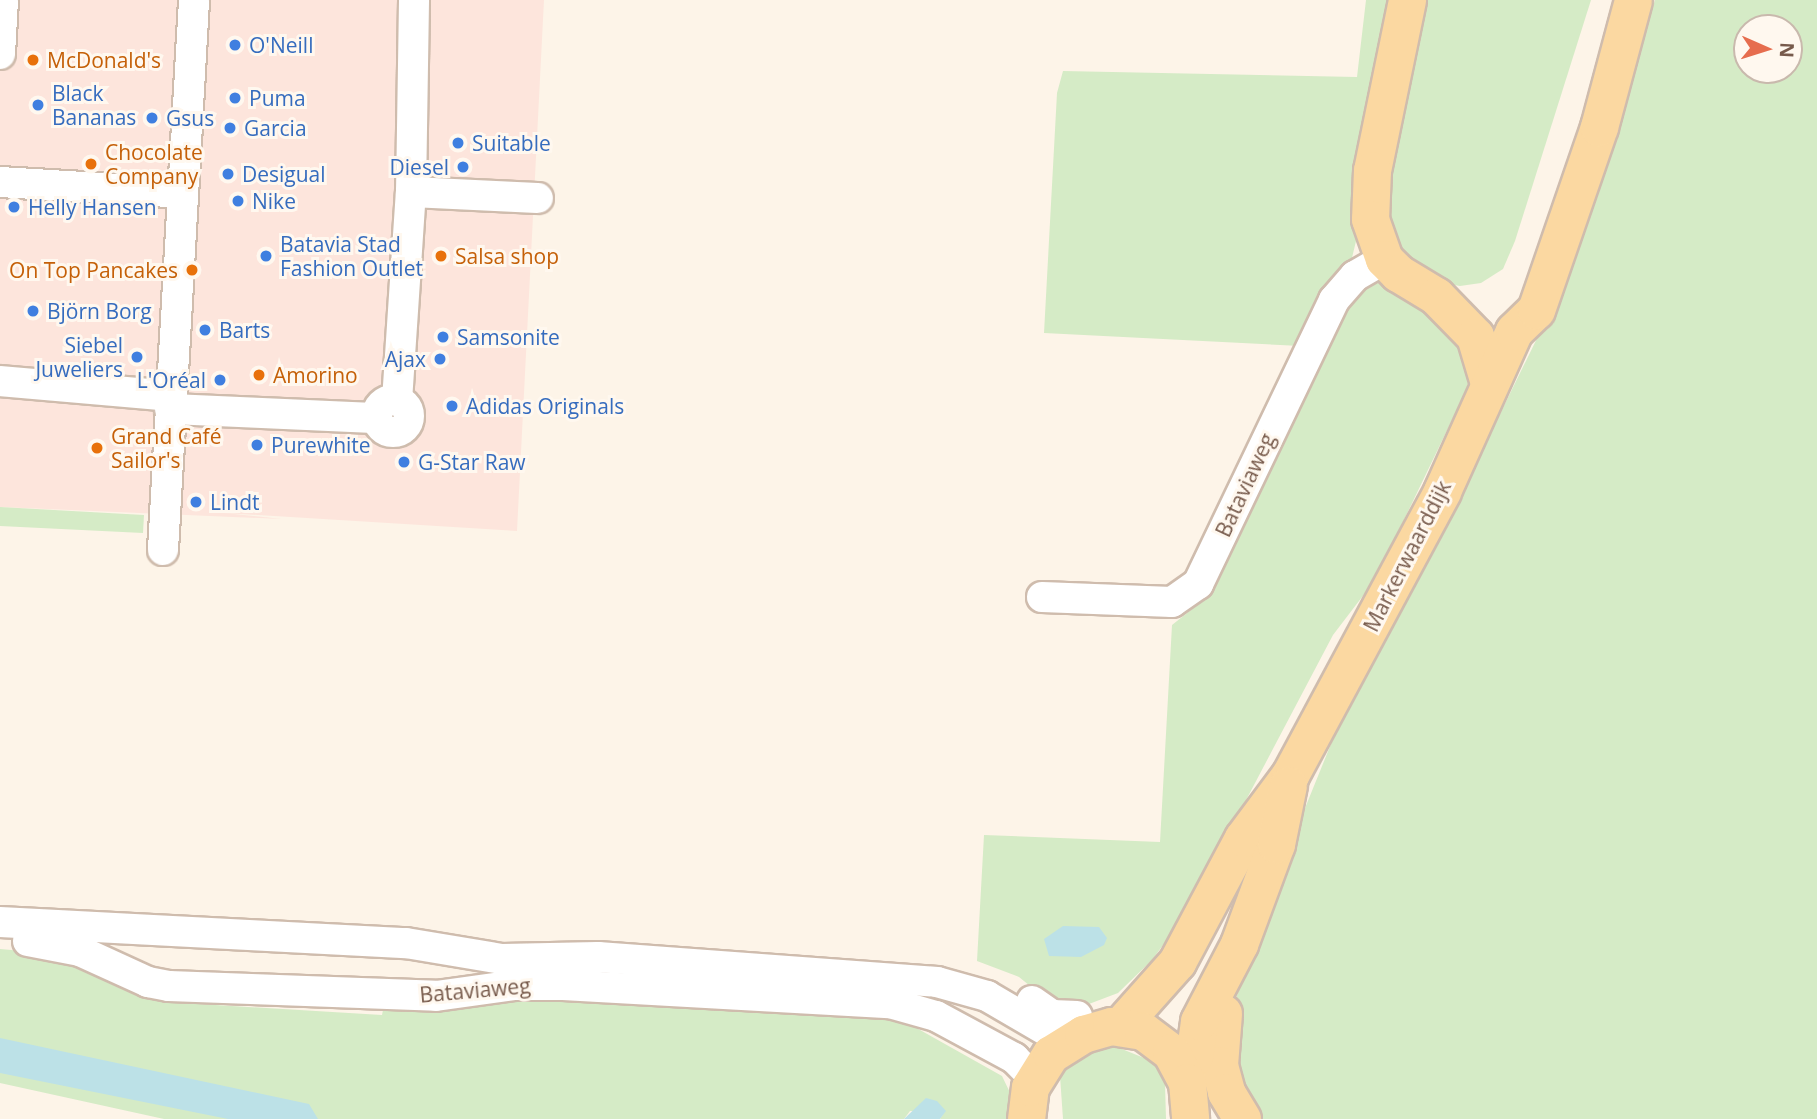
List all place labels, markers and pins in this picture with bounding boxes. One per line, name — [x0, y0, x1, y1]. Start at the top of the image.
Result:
place label: O'Neill — [249, 32, 313, 58]
marker: O'Neill — [227, 37, 243, 53]
place label: McDonald's — [47, 47, 161, 73]
marker: McDonald's — [25, 52, 41, 68]
place label: Black Bananas — [52, 80, 136, 130]
place label: Puma — [249, 85, 306, 111]
marker: Puma — [227, 90, 243, 106]
marker: Black Bananas — [30, 97, 46, 113]
place label: Gsus — [166, 105, 214, 131]
marker: Gsus — [144, 110, 160, 126]
place label: Garcia — [244, 115, 307, 141]
marker: Garcia — [222, 120, 238, 136]
place label: Suitable — [472, 130, 551, 156]
marker: Suitable — [450, 135, 466, 151]
place label: Chocolate Company — [105, 139, 203, 189]
place label: Diesel — [390, 154, 449, 180]
marker: Chocolate Company — [83, 156, 99, 172]
marker: Diesel — [455, 159, 471, 175]
place label: Desigual — [242, 161, 326, 187]
marker: Desigual — [220, 166, 236, 182]
place label: Nike — [252, 188, 296, 214]
marker: Nike — [230, 193, 246, 209]
place label: Helly Hansen — [28, 194, 157, 220]
marker: Helly Hansen — [6, 199, 22, 215]
place label: Batavia Stad Fashion Outlet — [280, 231, 423, 281]
place label: Salsa shop — [455, 243, 559, 269]
marker: Batavia Stad Fashion Outlet — [258, 248, 274, 264]
marker: Salsa shop — [433, 248, 449, 264]
place label: On Top Pancakes — [9, 257, 178, 283]
marker: On Top Pancakes — [184, 262, 200, 278]
place label: Björn Borg — [47, 298, 152, 324]
marker: Björn Borg — [25, 303, 41, 319]
place label: Barts — [219, 317, 270, 343]
marker: Barts — [197, 322, 213, 338]
place label: Samsonite — [457, 324, 560, 350]
marker: Samsonite — [435, 329, 451, 345]
place label: Siebel Juweliers — [35, 332, 123, 382]
place label: Ajax — [385, 346, 426, 372]
marker: Siebel Juweliers — [129, 349, 145, 365]
marker: Ajax — [432, 351, 448, 367]
place label: Amorino — [273, 362, 358, 388]
place label: L'Oréal — [137, 367, 206, 393]
marker: Amorino — [251, 367, 267, 383]
marker: L'Oréal — [212, 372, 228, 388]
place label: Adidas Originals — [466, 393, 624, 419]
marker: Adidas Originals — [444, 398, 460, 414]
place label: Grand Café Sailor's — [111, 423, 221, 473]
place label: Purewhite — [271, 432, 371, 458]
marker: Purewhite — [249, 437, 265, 453]
marker: Grand Café Sailor's — [89, 440, 105, 456]
place label: G-Star Raw — [418, 449, 526, 475]
marker: G-Star Raw — [396, 454, 412, 470]
place label: Lindt — [210, 489, 259, 515]
marker: Lindt — [188, 494, 204, 510]

